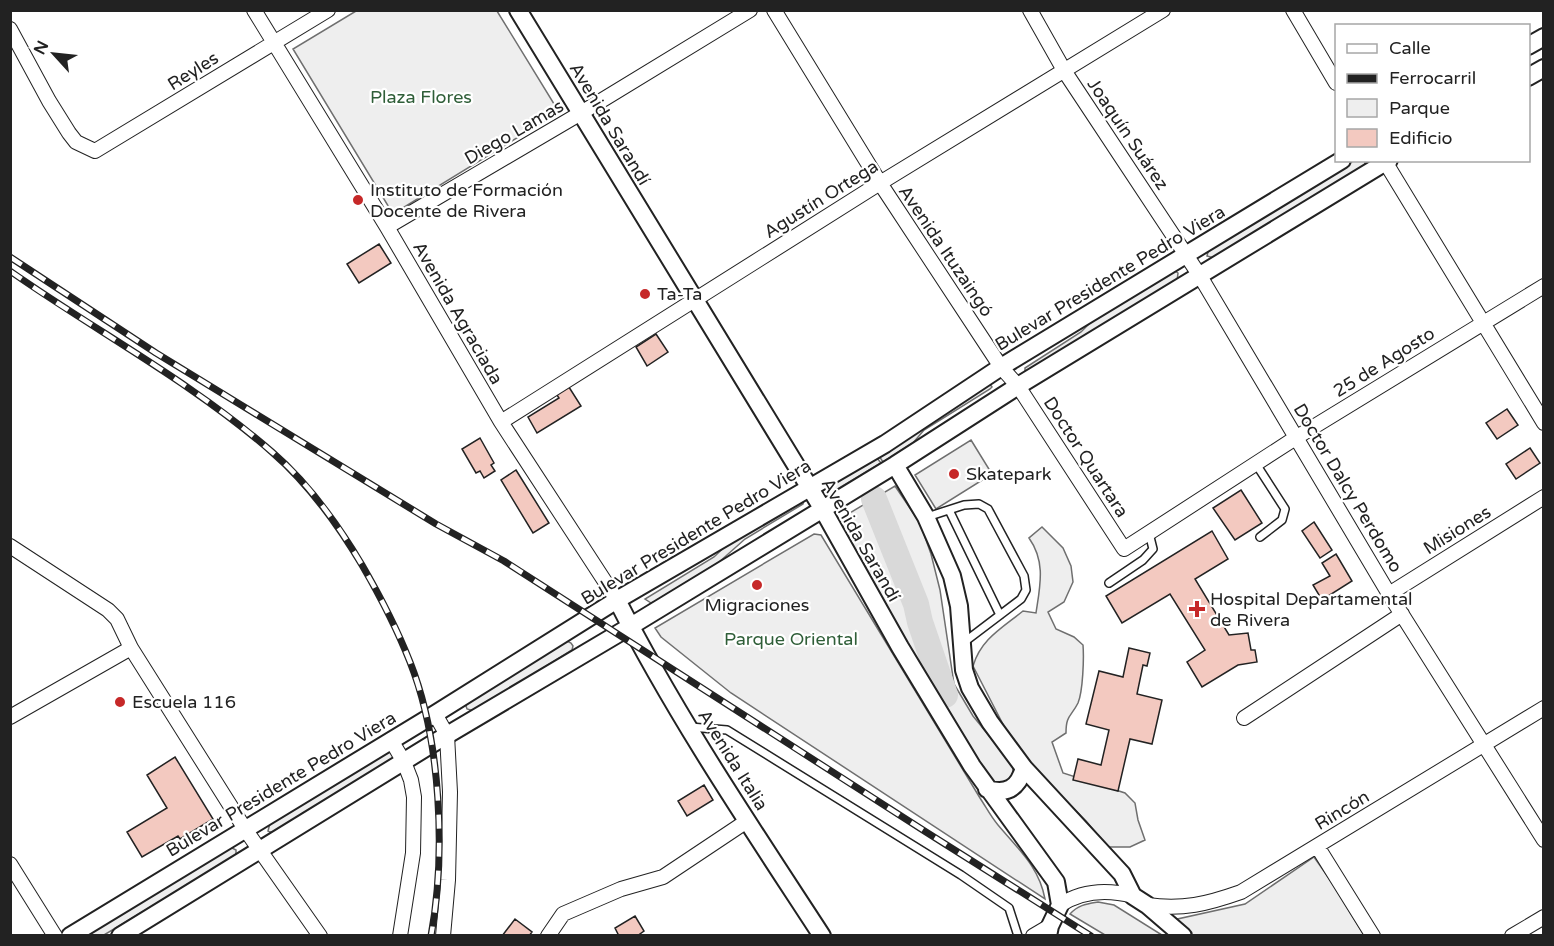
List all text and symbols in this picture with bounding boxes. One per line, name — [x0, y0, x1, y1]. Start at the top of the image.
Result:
north arrow — [24, 24, 84, 84]
legend — [1335, 24, 1530, 162]
text: N — [30, 37, 53, 58]
text: Calle — [1389, 37, 1431, 59]
street label: Reyles — [163, 47, 223, 95]
street label: Avenida Sarandí — [565, 59, 655, 190]
text: Ferrocarril — [1389, 67, 1476, 89]
street label: Joaquín Suárez — [1083, 74, 1173, 194]
park label: Plaza Flores — [370, 86, 472, 108]
street label: Diego Lamas — [461, 95, 567, 169]
text: Parque — [1389, 97, 1450, 119]
text: Edificio — [1389, 127, 1453, 149]
street label: Agustín Ortega — [760, 155, 882, 243]
place label: Instituto de Formación Docente de Rivera — [370, 179, 563, 222]
street label: Avenida Ituzaingó — [894, 181, 998, 321]
marker: Instituto de Formación Docente de Rivera — [351, 193, 365, 207]
street label: Bulevar Presidente Pedro Viera — [991, 200, 1229, 356]
street label: Avenida Agraciada — [408, 238, 508, 388]
place label: Ta-Ta — [657, 283, 702, 305]
marker: Ta-Ta — [638, 287, 652, 301]
street label: 25 de Agosto — [1329, 322, 1439, 402]
street label: Doctor Quartara — [1039, 393, 1133, 521]
street label: Doctor Dalcy Perdomo — [1289, 399, 1407, 577]
street label: Bulevar Presidente Pedro Viera — [577, 454, 815, 610]
place label: Skatepark — [966, 463, 1052, 485]
marker: Skatepark — [947, 467, 961, 481]
street label: Avenida Sarandí — [817, 474, 906, 606]
street label: Misiones — [1419, 501, 1495, 559]
marker: Migraciones — [750, 578, 764, 592]
place label: Hospital Departamental de Rivera — [1210, 588, 1413, 631]
place label: Migraciones — [705, 594, 809, 616]
marker: Hospital Departamental de Rivera — [1188, 600, 1206, 618]
park label: Parque Oriental — [724, 628, 858, 650]
place label: Escuela 116 — [132, 691, 236, 713]
marker: Escuela 116 — [113, 695, 127, 709]
street label: Avenida Italia — [693, 705, 773, 815]
street label: Bulevar Presidente Pedro Viera — [162, 706, 400, 862]
street label: Rincón — [1311, 785, 1373, 835]

